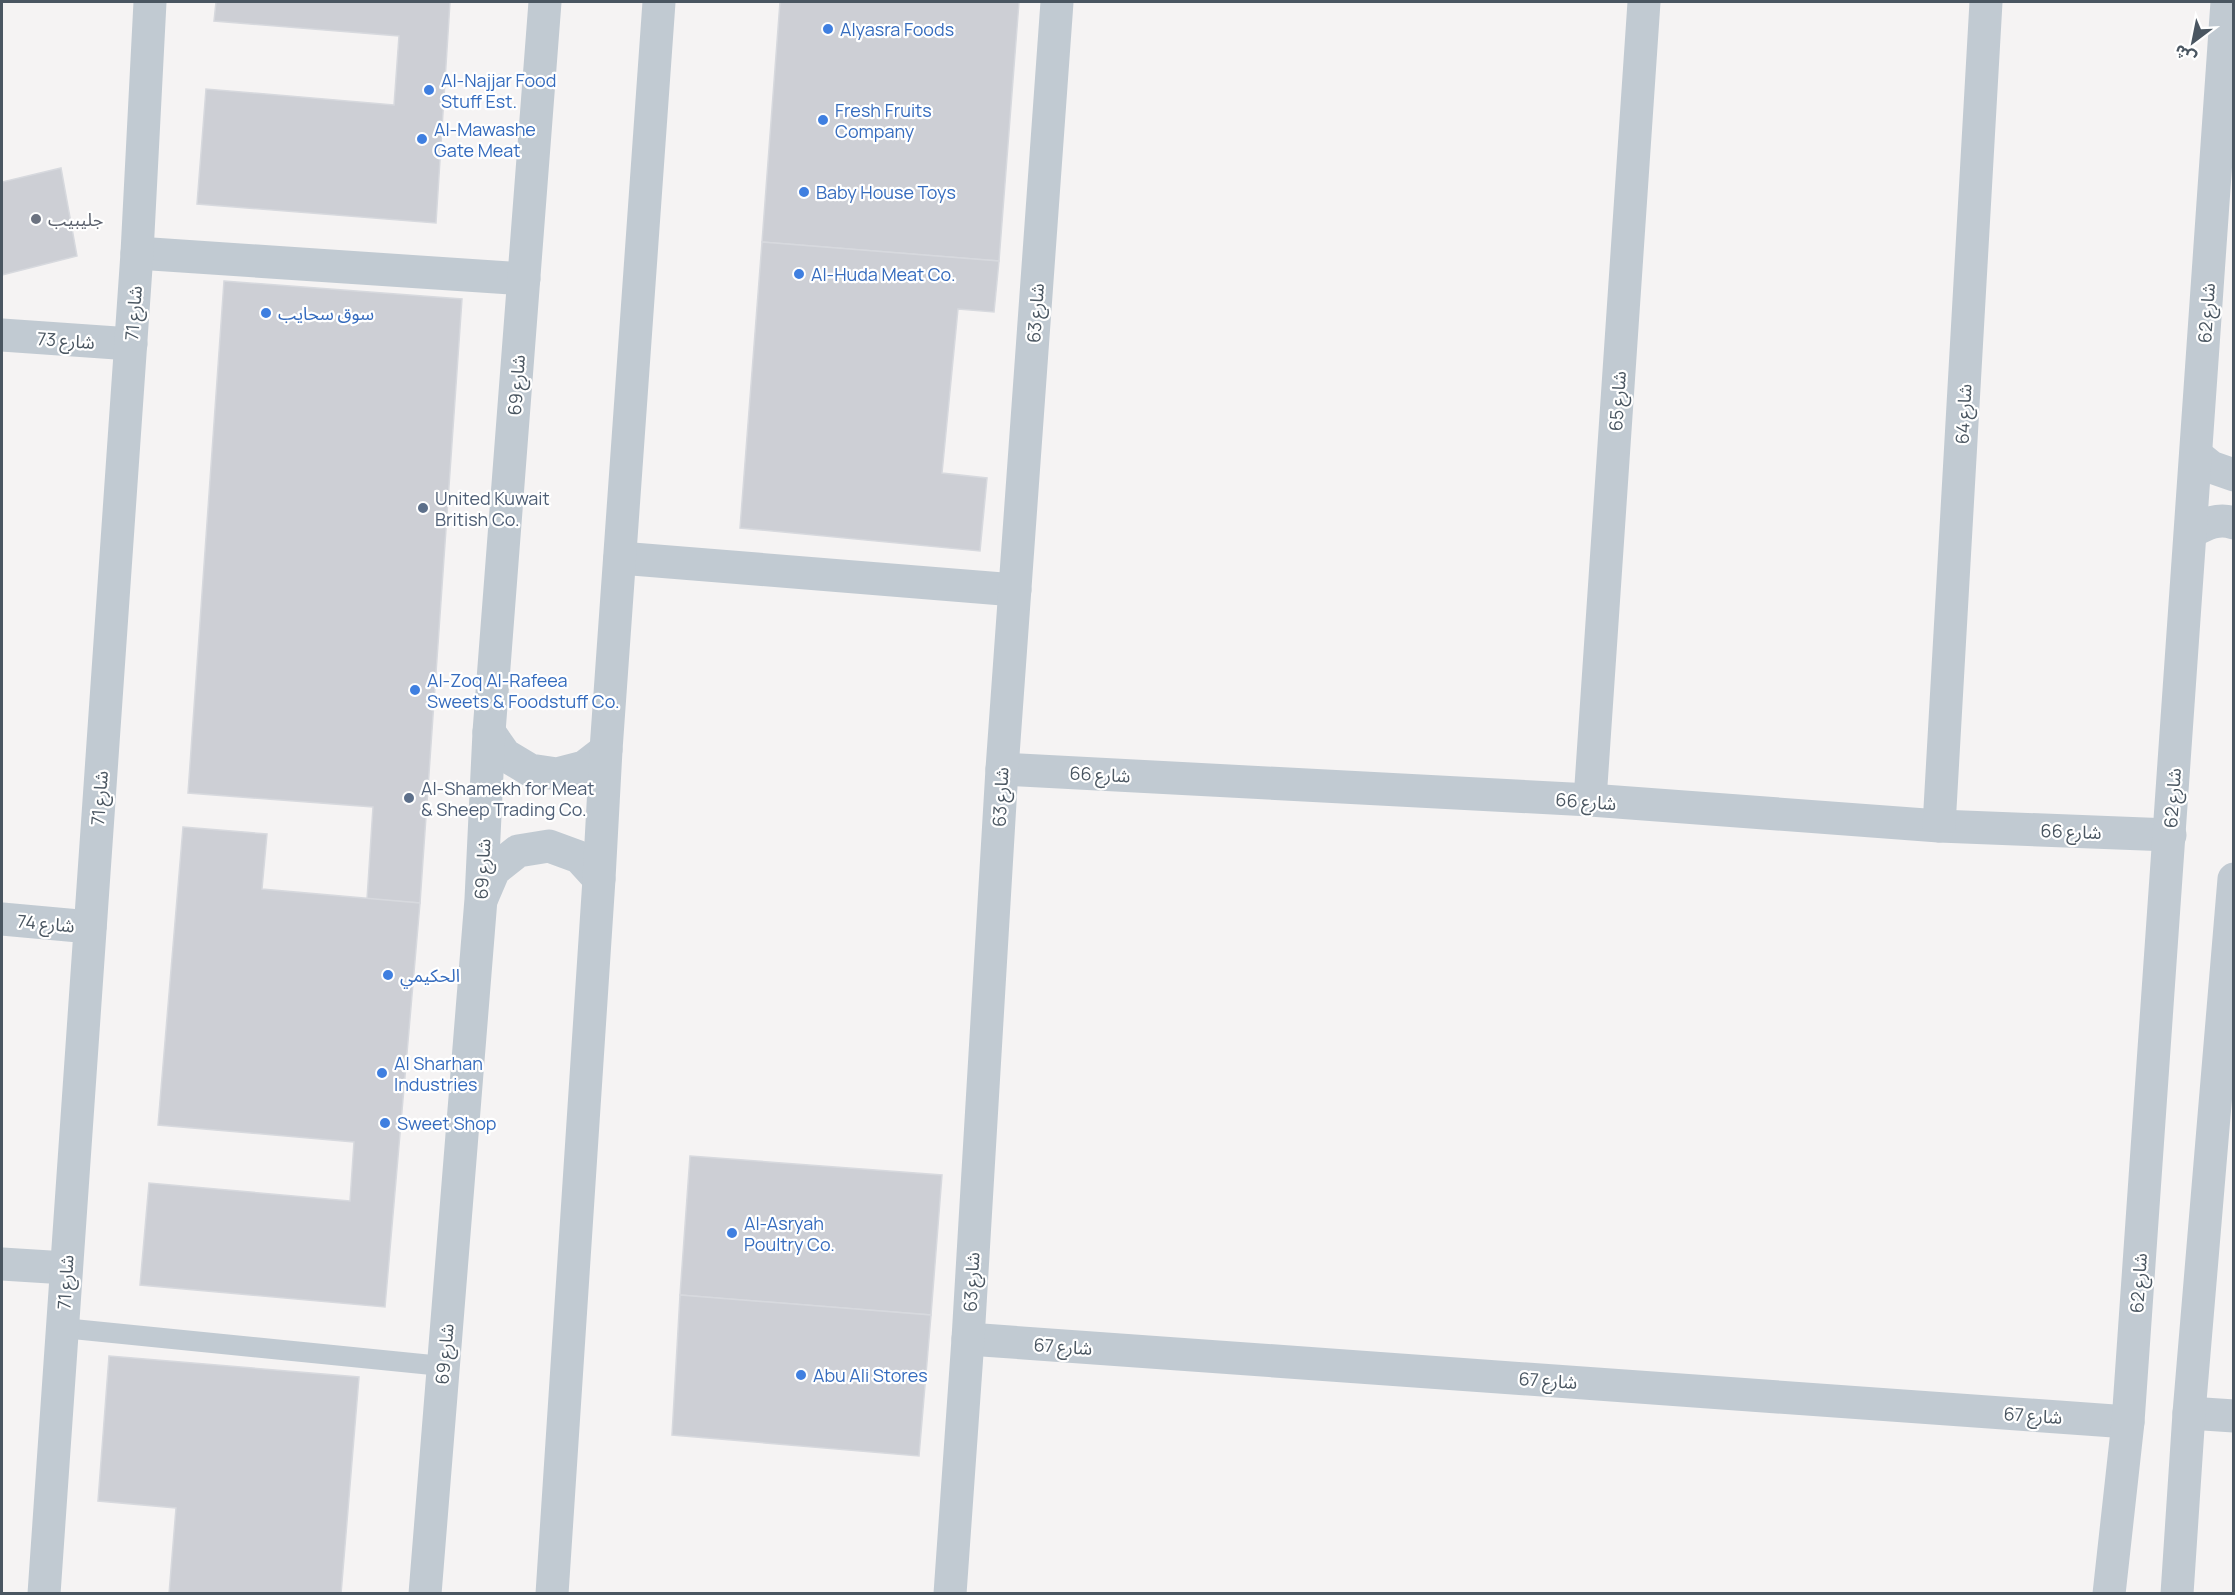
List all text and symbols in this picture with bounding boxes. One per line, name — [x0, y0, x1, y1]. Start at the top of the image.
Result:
north arrow — [2163, 12, 2223, 72]
place label: Alyasra Foods — [840, 17, 954, 41]
marker: Alyasra Foods — [821, 22, 835, 36]
text: ش — [2170, 40, 2200, 70]
place label: Al-Najjar Food Stuff Est. — [441, 68, 556, 113]
marker: Al-Najjar Food Stuff Est. — [422, 83, 436, 97]
place label: Fresh Fruits Company — [835, 98, 932, 143]
marker: Fresh Fruits Company — [816, 113, 830, 127]
place label: Al-Mawashe Gate Meat — [434, 117, 536, 162]
marker: Al-Mawashe Gate Meat — [415, 132, 429, 146]
place label: Baby House Toys — [816, 180, 956, 204]
marker: Baby House Toys — [797, 185, 811, 199]
place label: جليبيب — [48, 207, 103, 231]
marker: جليبيب — [29, 212, 43, 226]
place label: Al-Huda Meat Co. — [811, 262, 955, 286]
marker: Al-Huda Meat Co. — [792, 267, 806, 281]
street label: شارع 63 — [1021, 282, 1052, 344]
street label: شارع 62 — [2192, 282, 2223, 344]
street label: شارع 71 — [119, 285, 150, 341]
place label: سوق سحايب — [278, 301, 374, 325]
marker: سوق سحايب — [259, 306, 273, 320]
street label: شارع 73 — [36, 326, 96, 357]
street label: شارع 69 — [502, 354, 533, 416]
street label: شارع 65 — [1603, 370, 1634, 432]
street label: شارع 64 — [1949, 383, 1980, 445]
place label: United Kuwait British Co. — [435, 486, 550, 531]
marker: United Kuwait British Co. — [416, 501, 430, 515]
place label: Al-Zoq Al-Rafeea Sweets & Foodstuff Co. — [427, 668, 620, 713]
marker: Al-Zoq Al-Rafeea Sweets & Foodstuff Co. — [408, 683, 422, 697]
street label: شارع 66 — [1069, 760, 1131, 791]
street label: شارع 63 — [986, 767, 1017, 828]
street label: شارع 62 — [2158, 767, 2189, 829]
street label: شارع 71 — [85, 770, 116, 826]
place label: Al-Shamekh for Meat & Sheep Trading Co. — [421, 776, 594, 821]
street label: شارع 66 — [1555, 787, 1617, 818]
marker: Al-Shamekh for Meat & Sheep Trading Co. — [402, 791, 416, 805]
street label: شارع 66 — [2040, 818, 2102, 847]
street label: شارع 69 — [468, 838, 499, 900]
street label: شارع 74 — [16, 909, 76, 940]
place label: الحكيمي — [400, 963, 460, 989]
marker: الحكيمي — [381, 968, 395, 982]
place label: Al Sharhan Industries — [394, 1051, 483, 1096]
marker: Al Sharhan Industries — [375, 1066, 389, 1080]
place label: Sweet Shop — [397, 1111, 497, 1135]
marker: Sweet Shop — [378, 1116, 392, 1130]
place label: Al-Asryah Poultry Co. — [744, 1211, 835, 1256]
marker: Al-Asryah Poultry Co. — [725, 1226, 739, 1240]
street label: شارع 63 — [957, 1252, 988, 1313]
street label: شارع 62 — [2124, 1252, 2155, 1314]
street label: شارع 71 — [52, 1254, 81, 1310]
street label: شارع 69 — [429, 1323, 462, 1386]
street label: شارع 67 — [1033, 1332, 1093, 1363]
place label: Abu Ali Stores — [813, 1363, 928, 1387]
street label: شارع 67 — [1518, 1366, 1578, 1397]
marker: Abu Ali Stores — [794, 1368, 808, 1382]
street label: شارع 67 — [2003, 1401, 2063, 1432]

